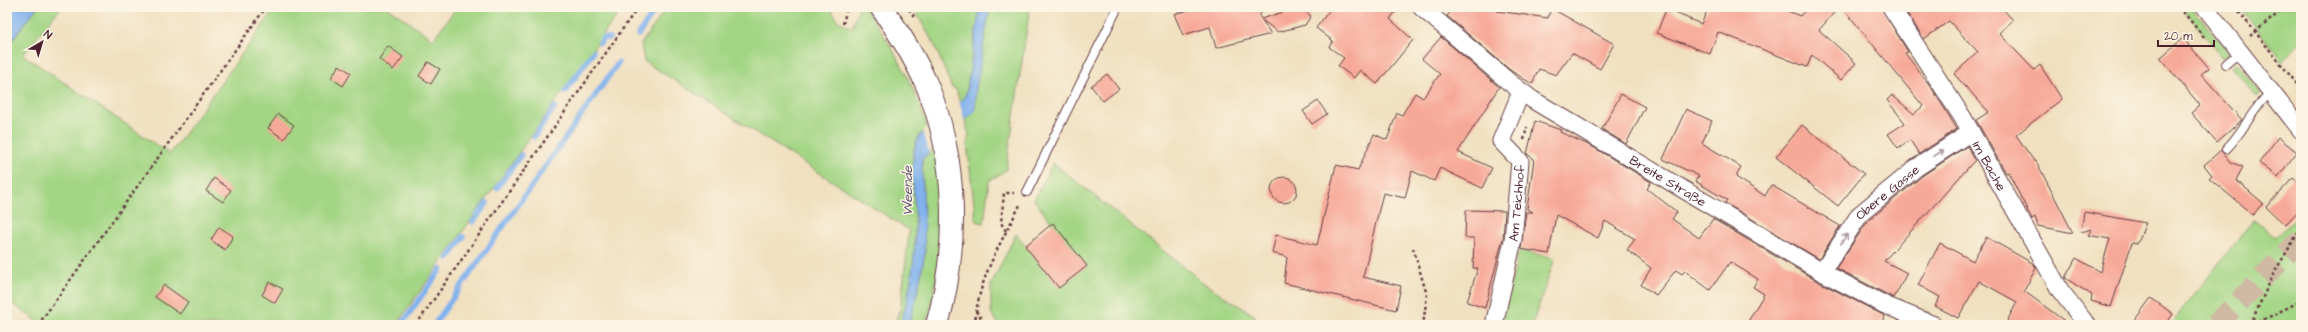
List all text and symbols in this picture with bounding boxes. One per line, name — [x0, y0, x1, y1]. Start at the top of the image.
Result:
north arrow — [22, 22, 62, 62]
scale bar — [2158, 22, 2214, 48]
text: N — [41, 26, 55, 43]
text: 20 m — [2164, 28, 2193, 45]
street label: Im Bache — [1968, 138, 2010, 194]
one-way arrow — [1933, 149, 1944, 157]
street label: Breite Straße — [1626, 151, 1710, 211]
street label: Obere Gasse — [1851, 161, 1923, 223]
street label: Am Teichhof — [1505, 164, 1530, 242]
water label: Weende — [898, 165, 918, 216]
one-way arrow — [1840, 233, 1848, 245]

